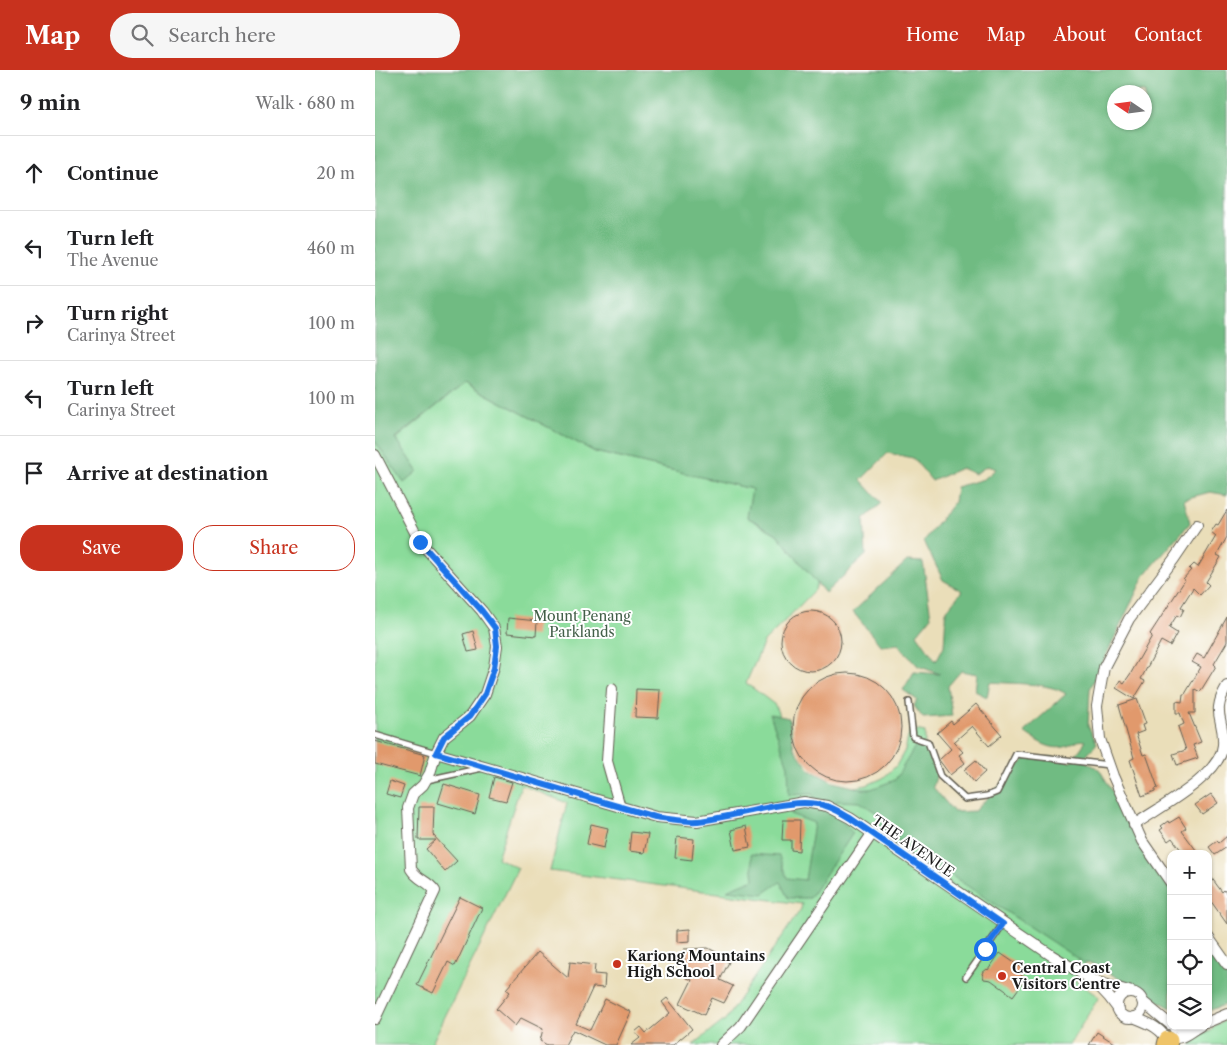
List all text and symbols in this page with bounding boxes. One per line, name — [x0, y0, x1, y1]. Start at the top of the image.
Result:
search box — [110, 13, 460, 58]
text: Map — [25, 21, 80, 50]
icon: search — [128, 21, 156, 49]
text: Search here — [168, 24, 276, 47]
text: Home — [906, 24, 959, 46]
text: Map — [987, 24, 1025, 46]
text: About — [1053, 24, 1106, 46]
text: Contact — [1134, 24, 1202, 46]
north arrow — [1107, 85, 1152, 130]
text: 9 min — [20, 90, 81, 115]
text: Walk · 680 m — [256, 93, 355, 113]
icon: ahead — [20, 159, 48, 187]
text: Continue — [67, 162, 159, 185]
text: 20 m — [316, 163, 355, 183]
text: Turn left — [67, 227, 154, 250]
icon: left — [20, 234, 48, 262]
text: 460 m — [307, 238, 355, 258]
text: The Avenue — [67, 250, 158, 270]
text: Turn right — [67, 302, 168, 325]
icon: right — [20, 309, 48, 337]
text: 100 m — [309, 313, 355, 333]
text: Carinya Street — [67, 325, 175, 345]
text: Turn left — [67, 377, 154, 400]
icon: left — [20, 384, 48, 412]
text: 100 m — [309, 388, 355, 408]
text: Carinya Street — [67, 400, 175, 420]
icon: arrive — [20, 459, 48, 487]
text: Arrive at destination — [67, 462, 268, 485]
button: Save — [20, 525, 183, 571]
button: Share — [193, 525, 355, 571]
route end — [409, 531, 432, 554]
park label: Mount Penang Parklands — [533, 607, 631, 641]
street label: THE AVENUE — [868, 811, 958, 881]
map controls — [1167, 850, 1212, 1030]
button: + — [1167, 850, 1212, 895]
button: − — [1167, 895, 1212, 940]
route start — [974, 938, 997, 961]
button: locate — [1167, 940, 1212, 985]
place label: Kariong Mountains High School — [627, 947, 765, 981]
marker: Kariong Mountains High School — [611, 958, 623, 970]
place label: Central Coast Visitors Centre — [1011, 959, 1120, 993]
marker: Central Coast Visitors Centre — [996, 970, 1008, 982]
button: layers — [1167, 985, 1212, 1030]

